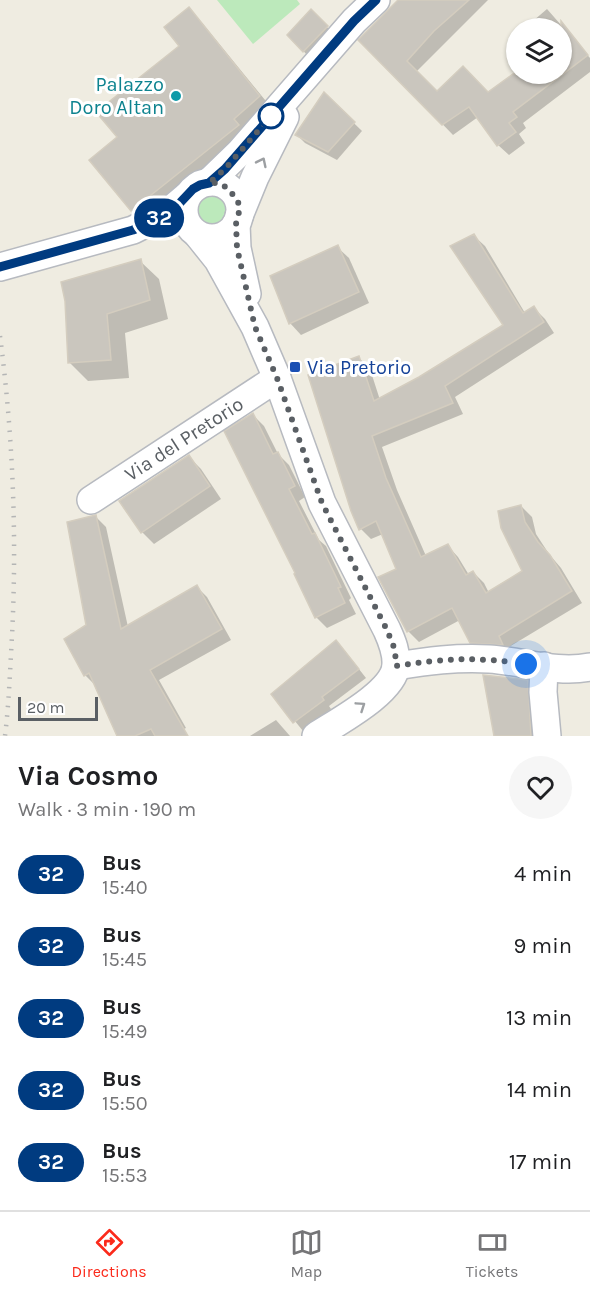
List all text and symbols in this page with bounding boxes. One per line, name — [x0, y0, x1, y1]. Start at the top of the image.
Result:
map controls — [506, 18, 572, 84]
button: layers — [506, 18, 572, 84]
place label: Palazzo Doro Altan — [69, 73, 164, 119]
marker: Palazzo Doro Altan — [169, 89, 183, 103]
unlabelled marker — [258, 103, 284, 129]
one-way arrow — [254, 158, 266, 169]
line badge: 32 — [132, 198, 186, 238]
text: 32 — [146, 206, 172, 230]
place label: Via Pretorio — [307, 356, 411, 379]
marker: Via Pretorio — [288, 360, 302, 374]
street label: Via del Pretorio — [120, 392, 248, 486]
your location — [511, 649, 541, 679]
scale bar — [18, 694, 98, 722]
text: 20 m — [27, 698, 65, 717]
one-way arrow — [355, 701, 365, 713]
button: heart — [509, 756, 572, 819]
text: Via Cosmo — [18, 759, 158, 792]
text: Walk · 3 min · 190 m — [18, 798, 196, 821]
text: Bus — [102, 850, 142, 876]
text: 4 min — [514, 861, 572, 887]
text: 32 — [38, 862, 64, 886]
text: 15:40 — [102, 876, 148, 899]
text: Bus — [102, 922, 142, 948]
text: 9 min — [514, 933, 572, 959]
text: 32 — [38, 934, 64, 958]
text: 15:45 — [102, 948, 147, 971]
text: Bus — [102, 994, 142, 1020]
text: 13 min — [506, 1005, 572, 1031]
text: 32 — [38, 1006, 64, 1030]
text: 15:49 — [102, 1020, 147, 1043]
text: Bus — [102, 1066, 142, 1092]
text: 14 min — [507, 1077, 572, 1103]
text: 32 — [38, 1078, 64, 1102]
text: 15:50 — [102, 1092, 148, 1115]
text: Bus — [102, 1138, 142, 1164]
text: 17 min — [509, 1149, 572, 1175]
text: 32 — [38, 1150, 64, 1174]
text: 15:53 — [102, 1164, 148, 1187]
tab: Directions — [72, 1226, 147, 1281]
tab: Map — [290, 1226, 323, 1281]
tab: Tickets — [466, 1226, 518, 1281]

